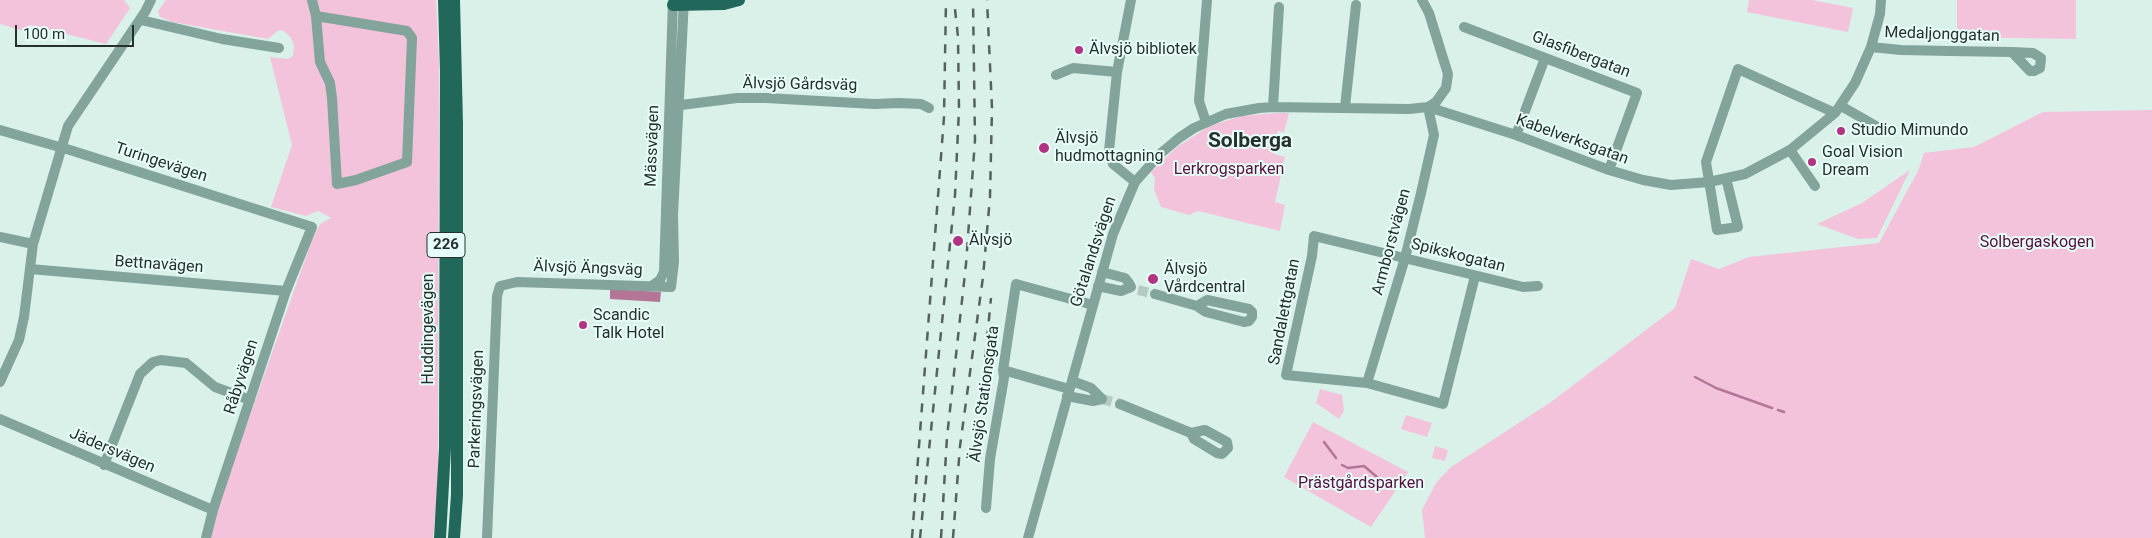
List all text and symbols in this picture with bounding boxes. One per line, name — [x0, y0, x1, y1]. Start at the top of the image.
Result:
scale bar — [18, 15, 136, 47]
street label: Medaljonggatan — [1884, 23, 2000, 47]
text: 100 m — [23, 25, 65, 43]
street label: Glasfibergatan — [1529, 27, 1633, 83]
place label: Älvsjö bibliotek — [1089, 40, 1197, 60]
marker: Älvsjö bibliotek — [1073, 44, 1085, 56]
street label: Älvsjö Gårdsväg — [742, 74, 858, 96]
street label: Mässvägen — [642, 105, 664, 187]
street label: Kabelverksgatan — [1513, 111, 1631, 169]
place label: Studio Mimundo — [1851, 121, 1968, 141]
marker: Studio Mimundo — [1835, 125, 1847, 137]
place label: Älvsjö hudmottagning — [1055, 129, 1164, 167]
district label: Solberga — [1208, 129, 1292, 155]
street label: Turingevägen — [112, 139, 210, 187]
marker: Älvsjö hudmottagning — [1037, 141, 1051, 155]
place label: Goal Vision Dream — [1822, 143, 1903, 181]
marker: Goal Vision Dream — [1806, 156, 1818, 168]
park label: Lerkrogsparken — [1174, 160, 1284, 180]
street label: Armborstvägen — [1369, 187, 1415, 297]
street label: Götalandsvägen — [1067, 194, 1121, 310]
place label: Älvsjö — [969, 231, 1012, 251]
road number: 226 — [427, 232, 465, 258]
park label: Solbergaskogen — [1980, 233, 2094, 253]
marker: Älvsjö — [951, 234, 965, 248]
street label: Spikskogatan — [1409, 235, 1507, 277]
street label: Bettnavägen — [114, 252, 204, 278]
street label: Sandalettgatan — [1265, 257, 1305, 367]
street label: Älvsjö Ängsväg — [533, 258, 643, 280]
place label: Älvsjö Vårdcentral — [1164, 260, 1245, 298]
marker: Älvsjö Vårdcentral — [1146, 272, 1160, 286]
street label: Huddingevägen — [419, 273, 439, 385]
place label: Scandic Talk Hotel — [593, 306, 664, 344]
marker: Scandic Talk Hotel — [577, 319, 589, 331]
street label: Älvsjö Stationsgata — [966, 325, 1004, 463]
street label: Råbyvägen — [221, 337, 263, 417]
street label: Parkeringsvägen — [465, 349, 489, 469]
street label: Jädersvägen — [66, 424, 158, 478]
park label: Prästgårdsparken — [1298, 474, 1424, 494]

